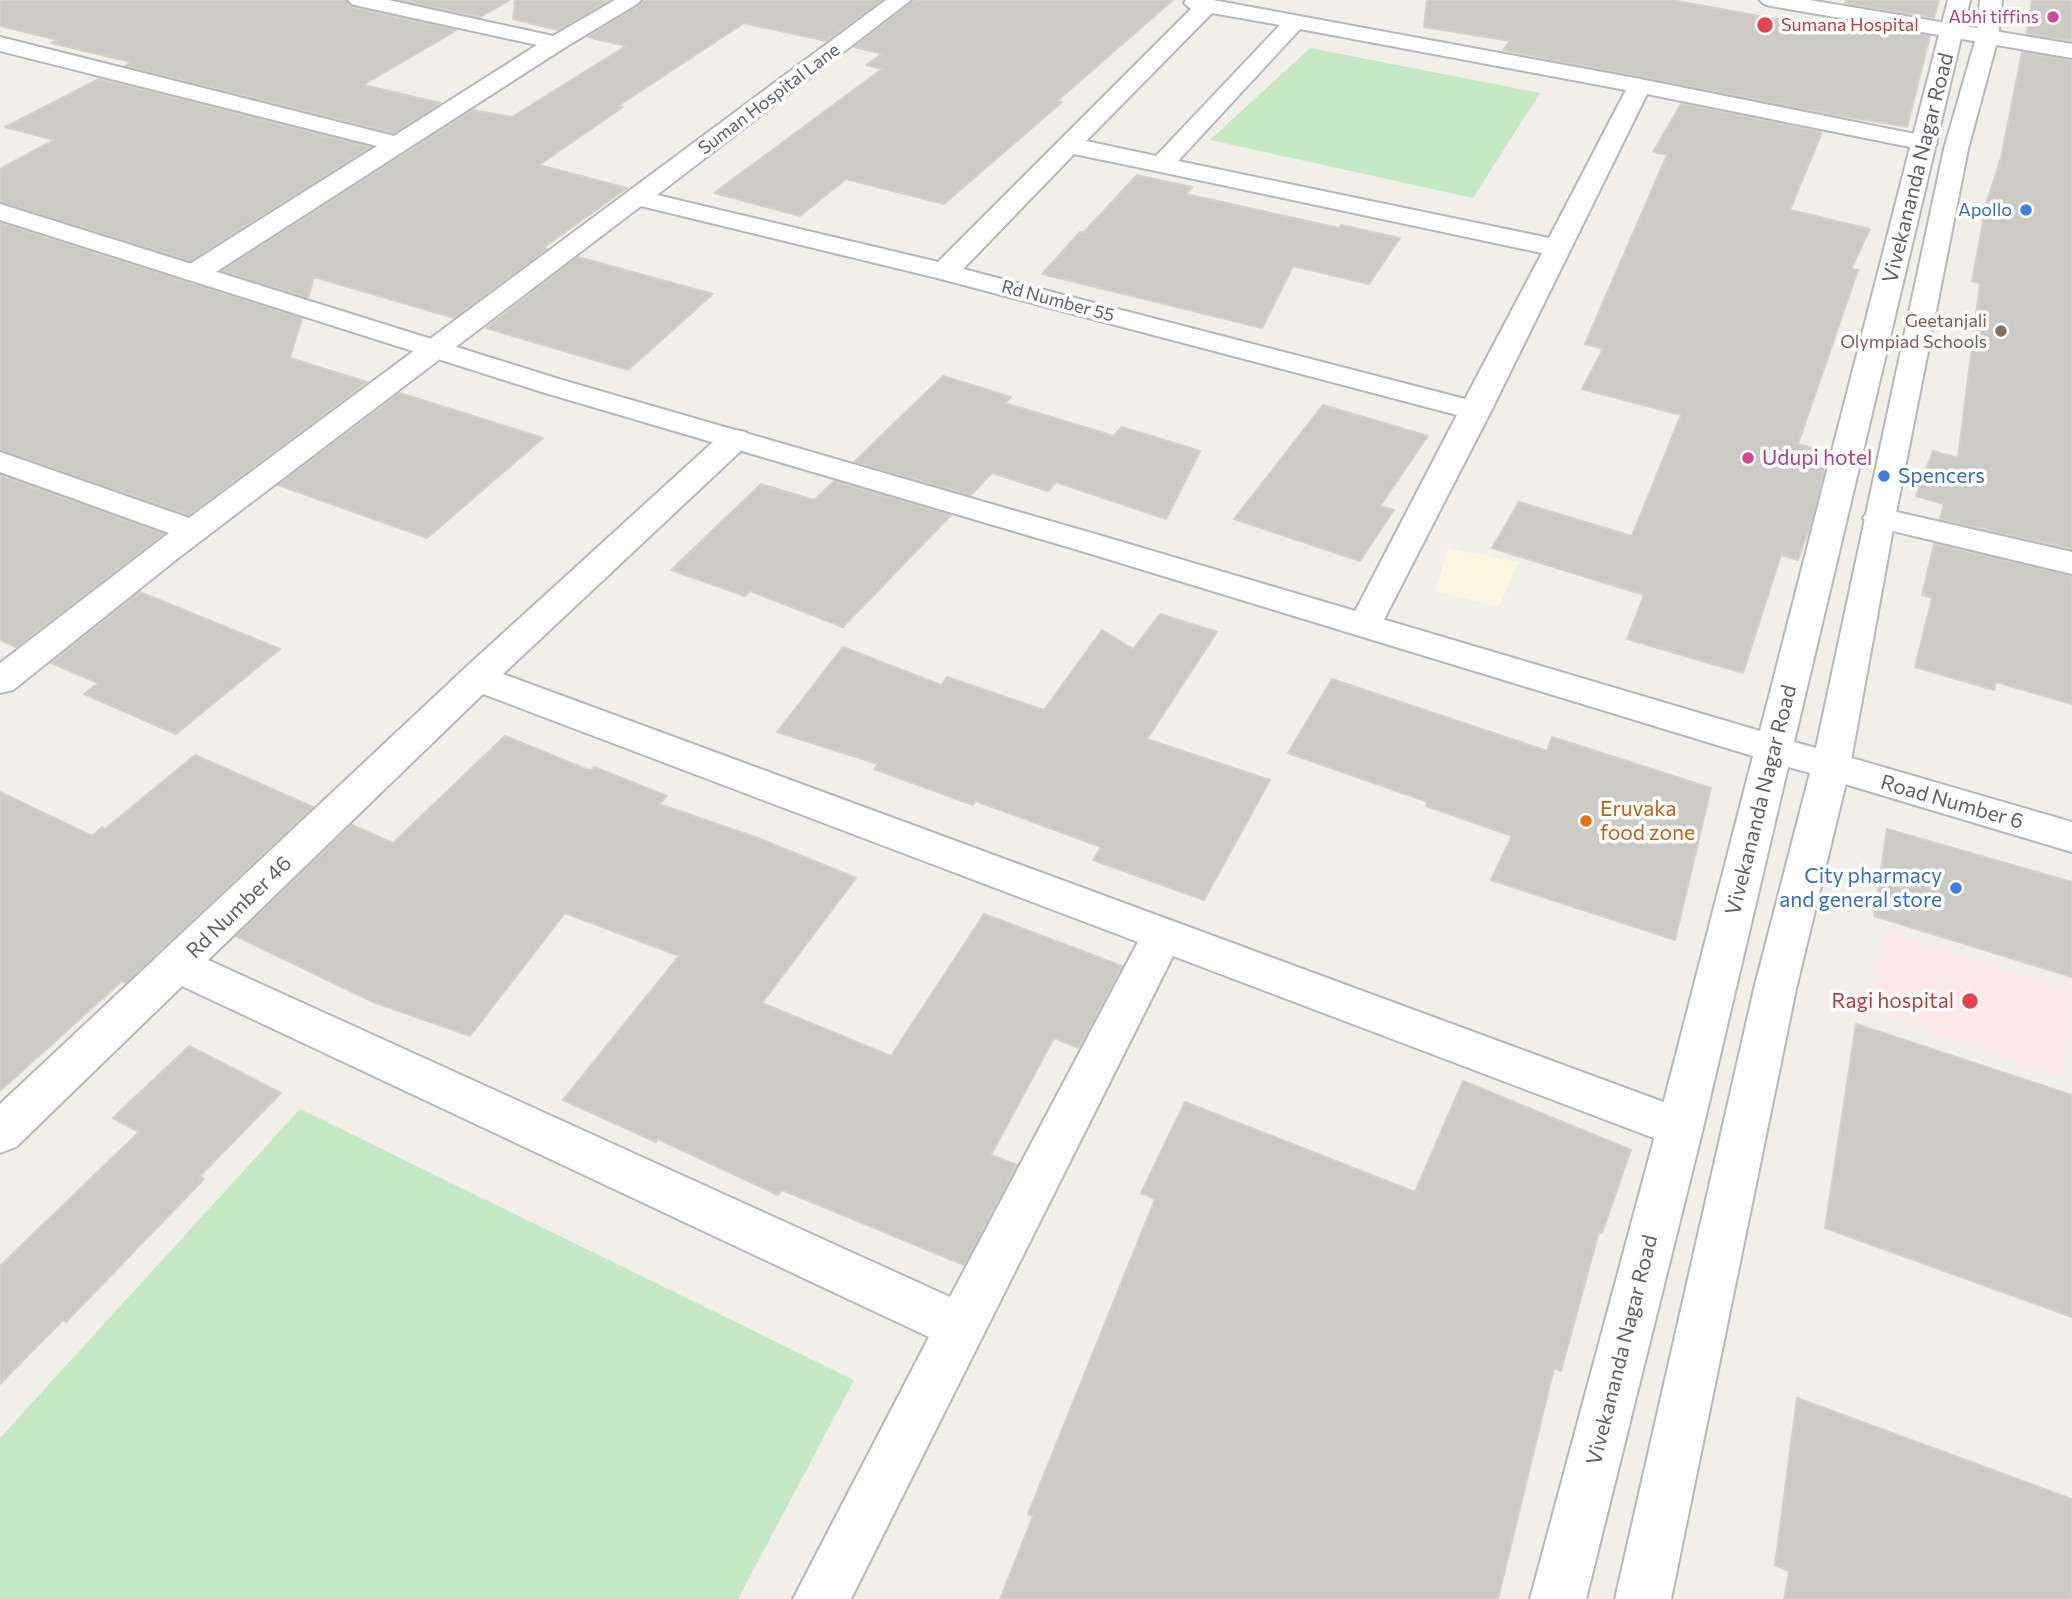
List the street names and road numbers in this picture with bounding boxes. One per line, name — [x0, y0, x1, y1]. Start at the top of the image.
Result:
street label: Suman Hospital Lane — [694, 39, 844, 159]
street label: Vivekananda Nagar Road — [1877, 50, 1959, 286]
street label: Rd Number 55 — [999, 276, 1117, 326]
street label: Vivekananda Nagar Road — [1720, 682, 1802, 918]
street label: Road Number 6 — [1878, 770, 2026, 834]
street label: Rd Number 46 — [181, 850, 297, 964]
street label: Vivekananda Nagar Road — [1581, 1232, 1663, 1468]

